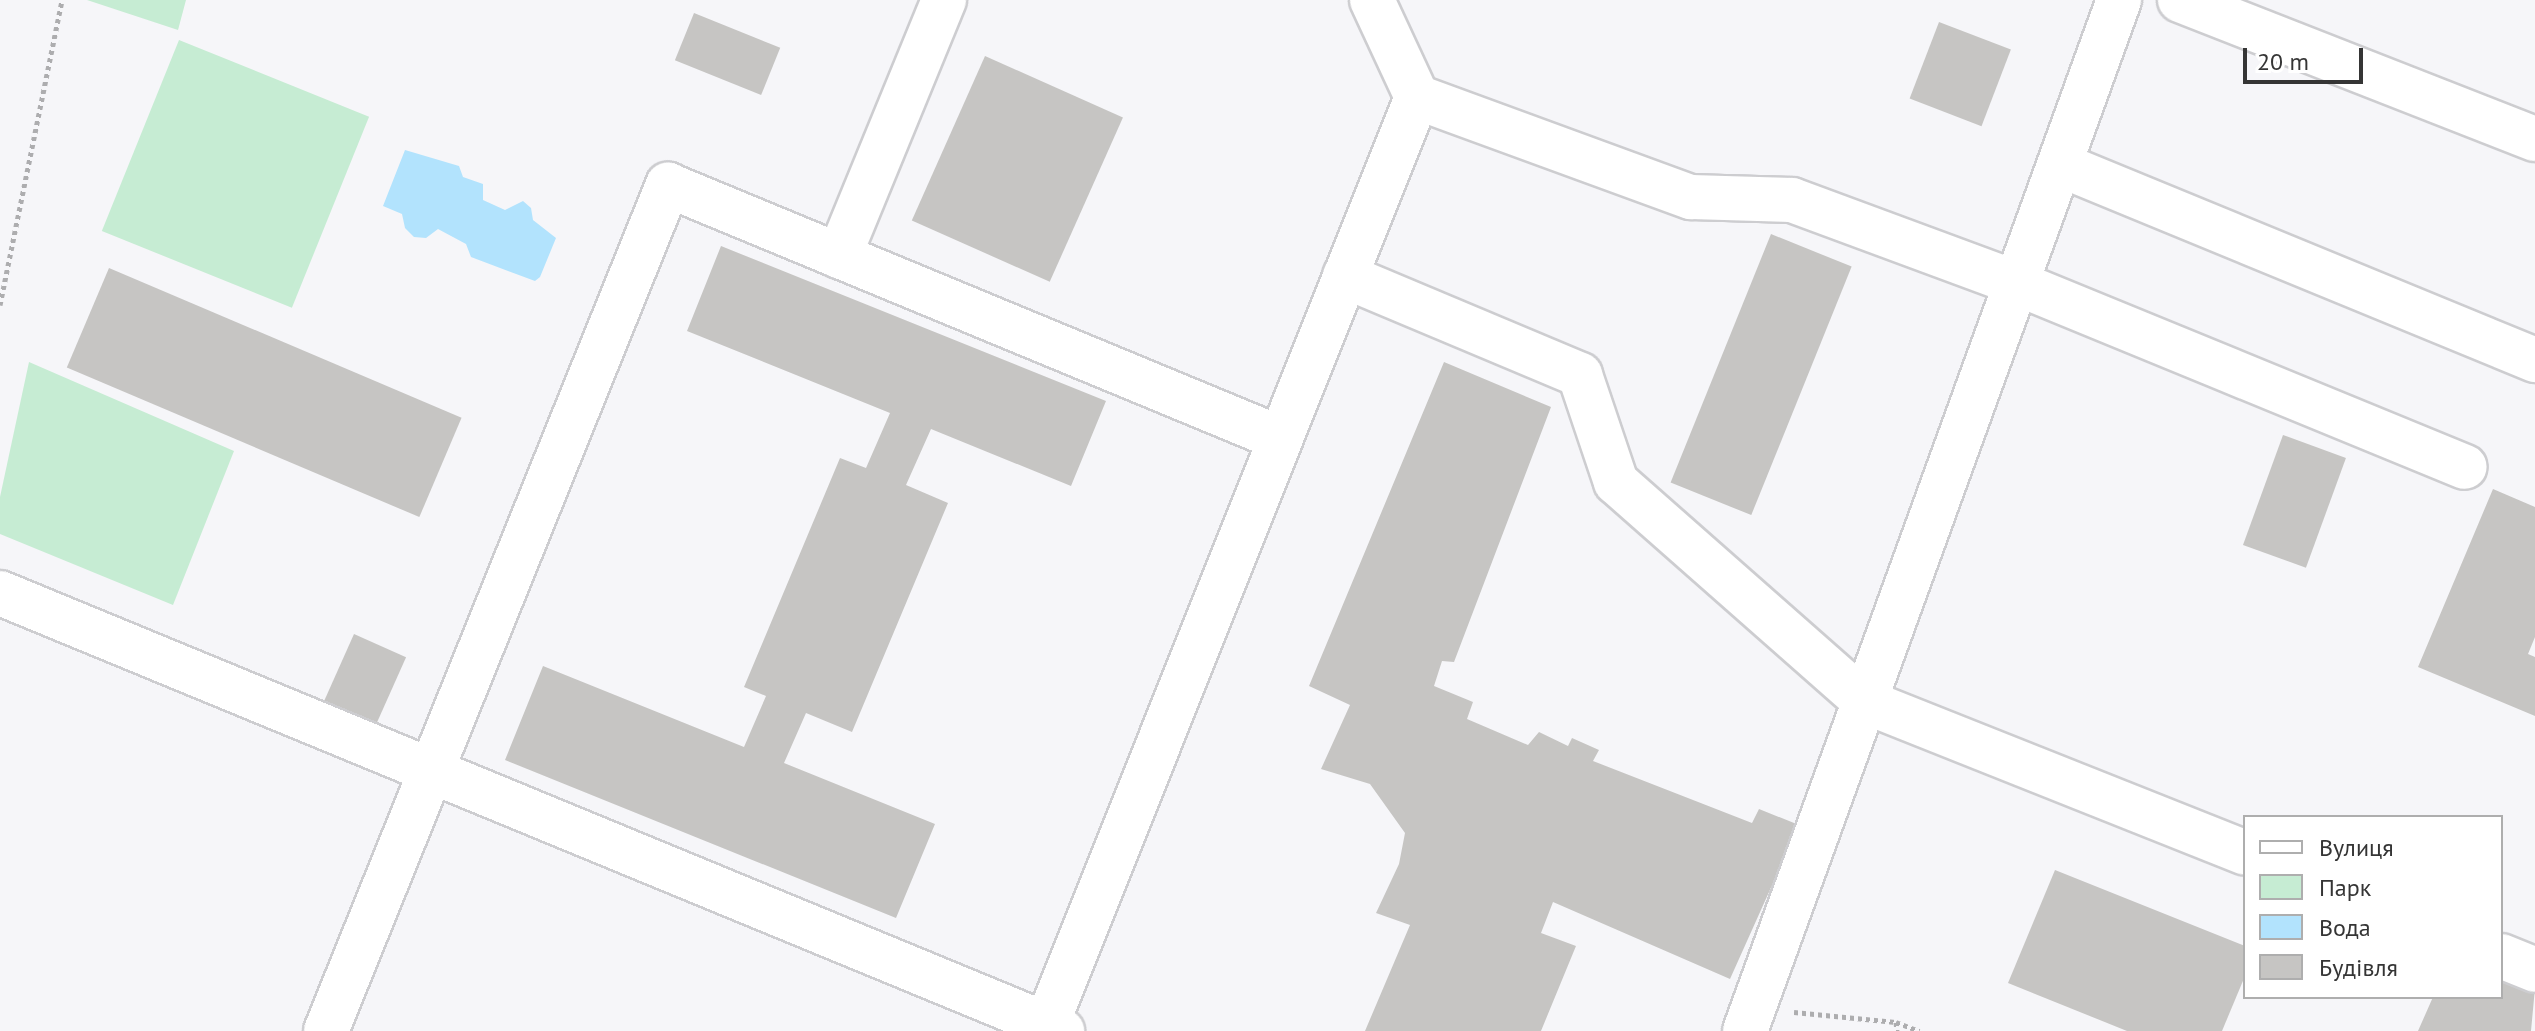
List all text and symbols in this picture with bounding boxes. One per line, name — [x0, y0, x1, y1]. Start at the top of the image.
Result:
scale bar — [2247, 32, 2367, 82]
text: 20 m — [2257, 46, 2309, 77]
legend — [2243, 815, 2503, 999]
text: Вулиця — [2319, 832, 2394, 863]
text: Парк — [2319, 872, 2371, 903]
text: Вода — [2319, 912, 2371, 943]
text: Будівля — [2319, 952, 2398, 983]

